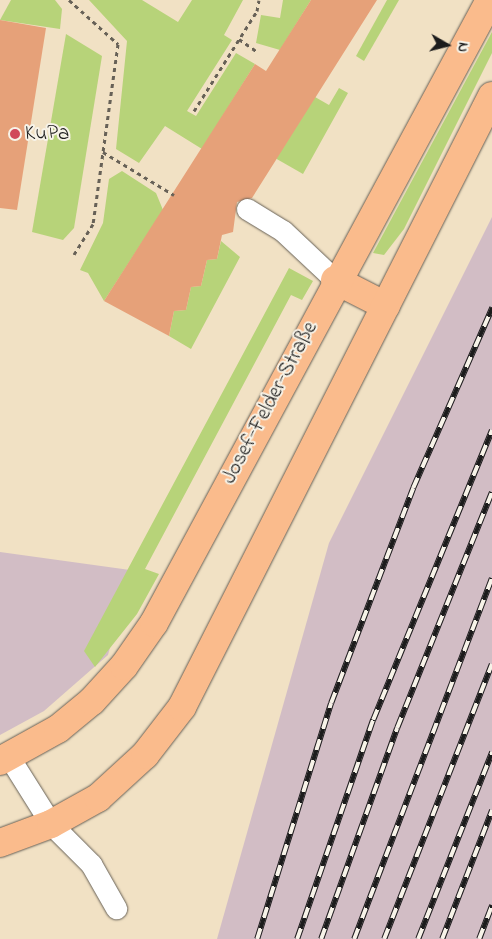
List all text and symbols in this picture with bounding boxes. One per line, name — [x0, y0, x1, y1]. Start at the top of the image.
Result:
north arrow — [422, 20, 472, 70]
text: N — [451, 41, 473, 53]
place label: KuPa — [25, 121, 69, 147]
marker: KuPa — [9, 128, 21, 140]
street label: Josef-Felder-Straße — [217, 318, 323, 488]

